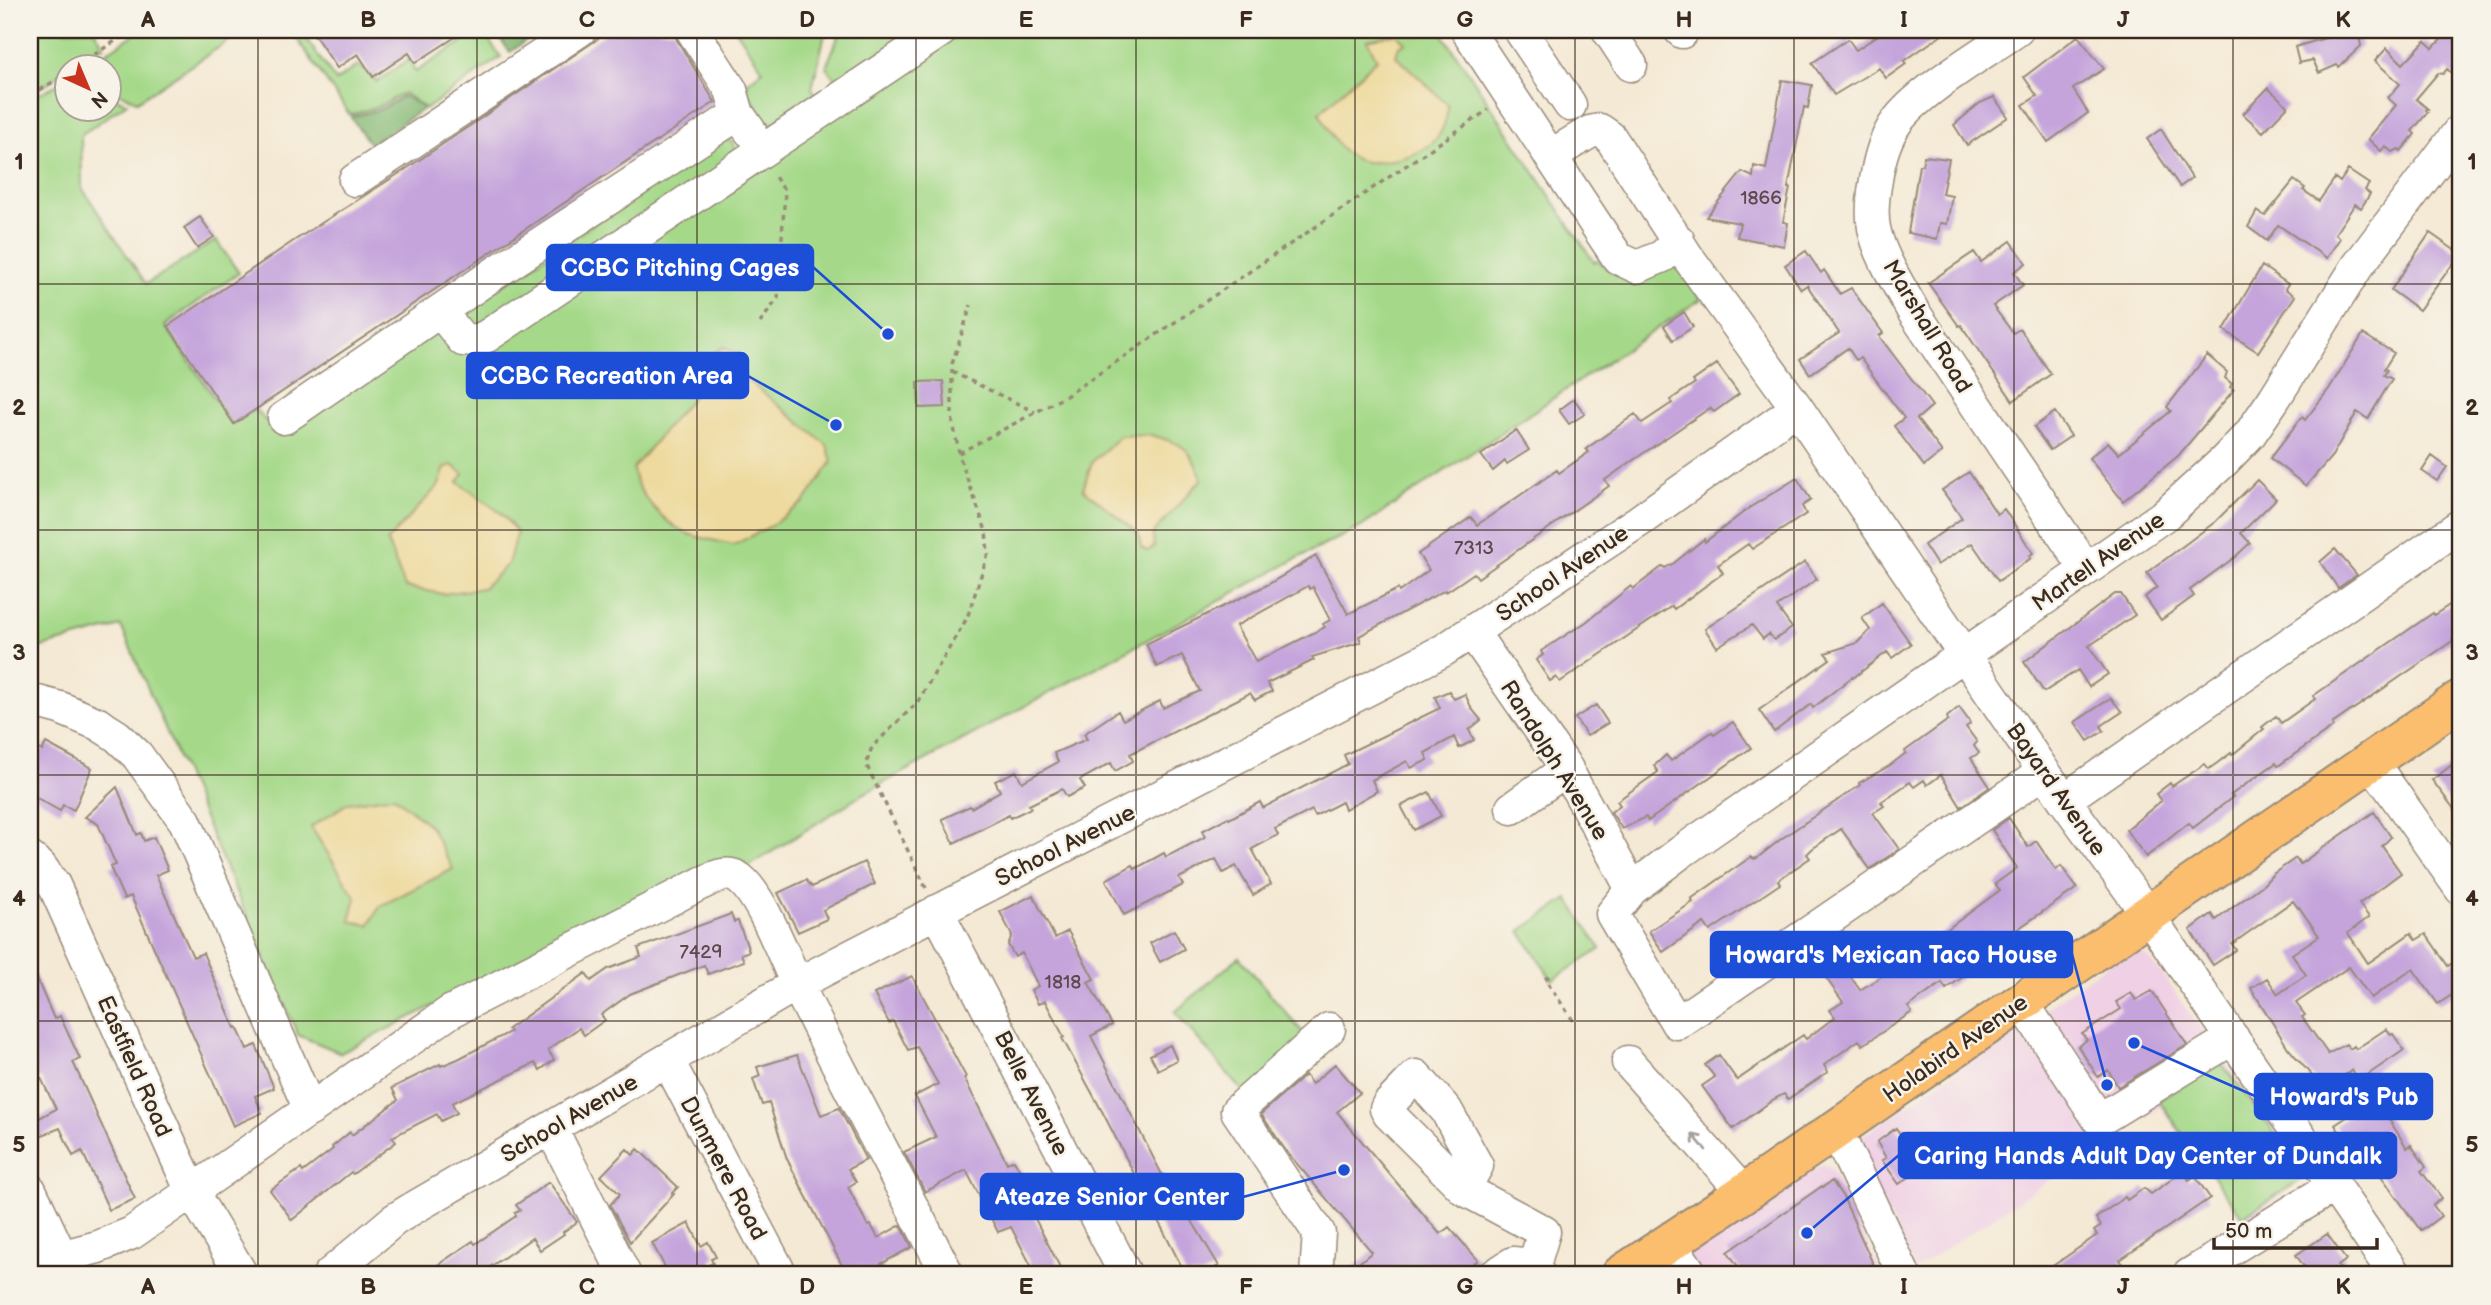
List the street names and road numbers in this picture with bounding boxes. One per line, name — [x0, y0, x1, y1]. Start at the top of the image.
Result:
street label: Marshall Road — [1876, 255, 1978, 398]
street label: Martell Avenue — [2027, 506, 2170, 618]
street label: School Avenue — [1491, 519, 1634, 628]
street label: Randolph Avenue — [1494, 675, 1615, 846]
street label: Bayard Avenue — [2000, 718, 2112, 861]
street label: School Avenue — [991, 799, 1140, 893]
street label: Holabird Avenue — [1878, 988, 2033, 1109]
street label: Eastfield Road — [91, 992, 178, 1141]
street label: Belle Avenue — [988, 1026, 1075, 1161]
street label: School Avenue — [496, 1068, 643, 1169]
street label: Dunmere Road — [674, 1092, 773, 1245]

